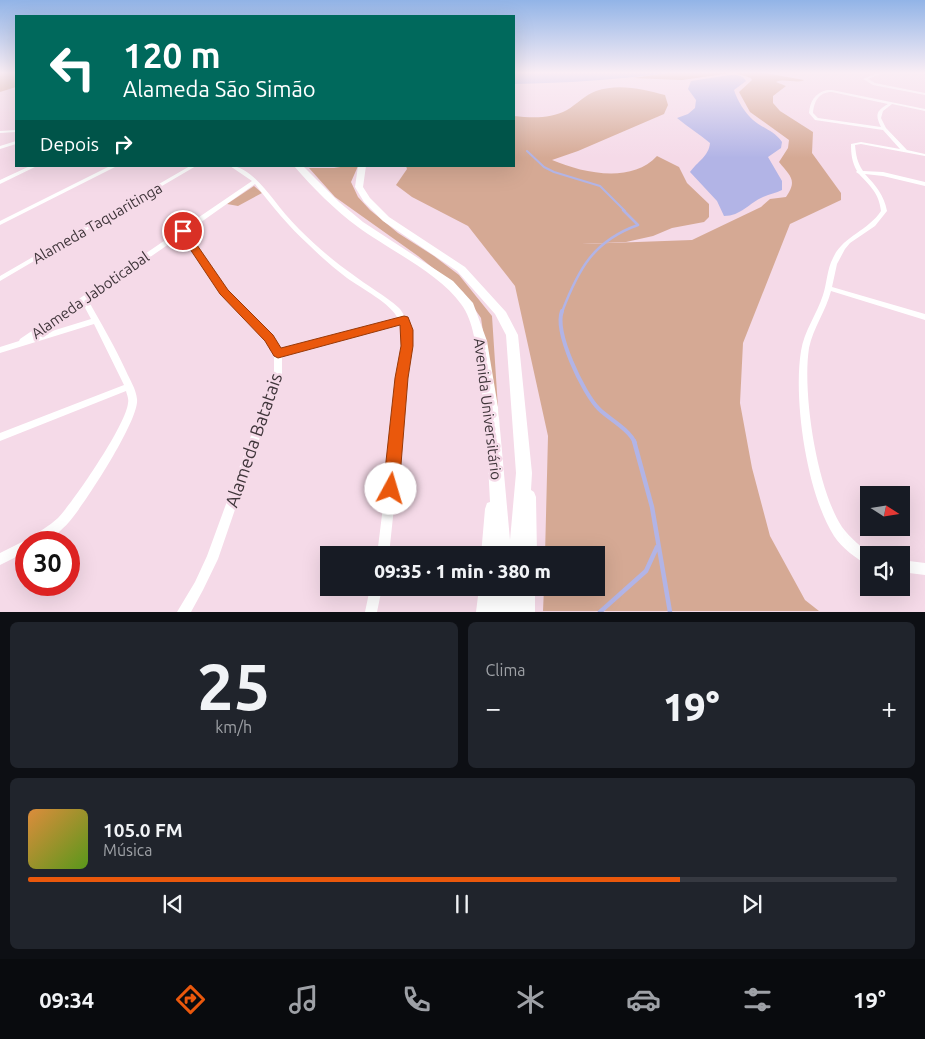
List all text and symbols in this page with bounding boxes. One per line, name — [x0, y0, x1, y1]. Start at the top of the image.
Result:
icon: left — [40, 35, 105, 100]
text: 120 m — [123, 35, 221, 75]
text: Alameda São Simão — [123, 76, 316, 101]
icon: right — [109, 130, 137, 158]
text: Depois — [40, 133, 99, 155]
street label: Alameda Taquaritinga — [29, 179, 165, 267]
pin — [162, 210, 204, 252]
icon: arrive — [169, 217, 197, 245]
street label: Alameda Jaboticabal — [28, 248, 152, 342]
street label: Avenida Universitário — [471, 337, 505, 481]
street label: Alameda Batatais — [221, 370, 285, 510]
position arrow — [364, 462, 416, 514]
north arrow — [860, 486, 910, 536]
map controls — [860, 486, 910, 596]
speed limit sign: 30 — [15, 531, 80, 596]
button: sound — [860, 546, 910, 596]
text: 09:35 · 1 min · 380 m — [374, 560, 551, 582]
text: 25 — [197, 649, 270, 722]
text: Clima — [486, 661, 525, 679]
text: 19° — [663, 686, 720, 728]
text: − — [486, 692, 501, 723]
text: + — [881, 692, 897, 723]
text: km/h — [215, 718, 252, 736]
text: 105.0 FM — [103, 819, 183, 841]
text: Música — [103, 841, 153, 859]
icon: previous — [159, 890, 187, 918]
icon: pause — [448, 890, 476, 918]
icon: next — [738, 890, 766, 918]
icon: directions — [173, 982, 208, 1017]
icon: music — [286, 982, 321, 1017]
icon: phone — [399, 982, 434, 1017]
icon: climate — [513, 982, 548, 1017]
icon: car — [626, 982, 661, 1017]
icon: filters — [740, 982, 775, 1017]
text: 09:34 — [39, 987, 94, 1012]
text: 19° — [853, 987, 886, 1012]

